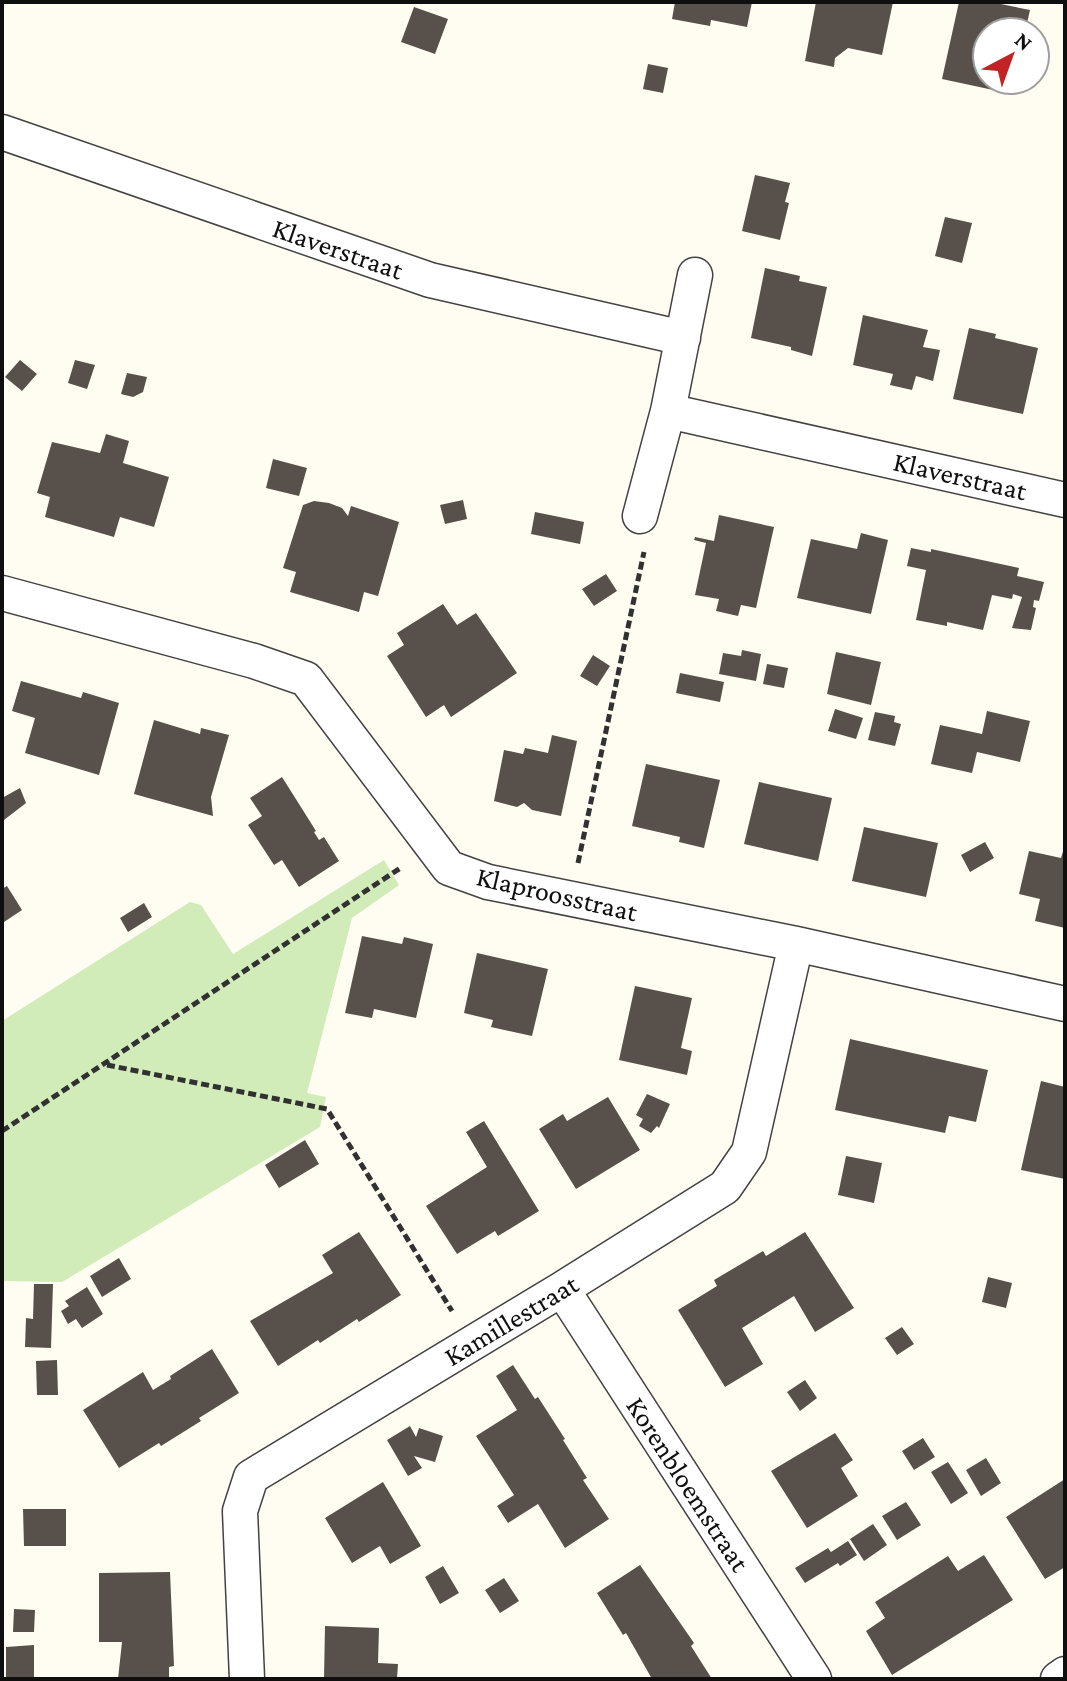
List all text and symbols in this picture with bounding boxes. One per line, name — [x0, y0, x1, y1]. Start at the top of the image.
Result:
north arrow — [971, 16, 1051, 96]
text: N — [1010, 27, 1038, 56]
street label: Klaverstraat — [269, 212, 408, 286]
street label: Klaverstraat — [890, 446, 1030, 507]
street label: Klaproosstraat — [474, 860, 641, 928]
street label: Kamillestraat — [439, 1268, 584, 1372]
street label: Korenbloemstraat — [620, 1391, 756, 1578]

